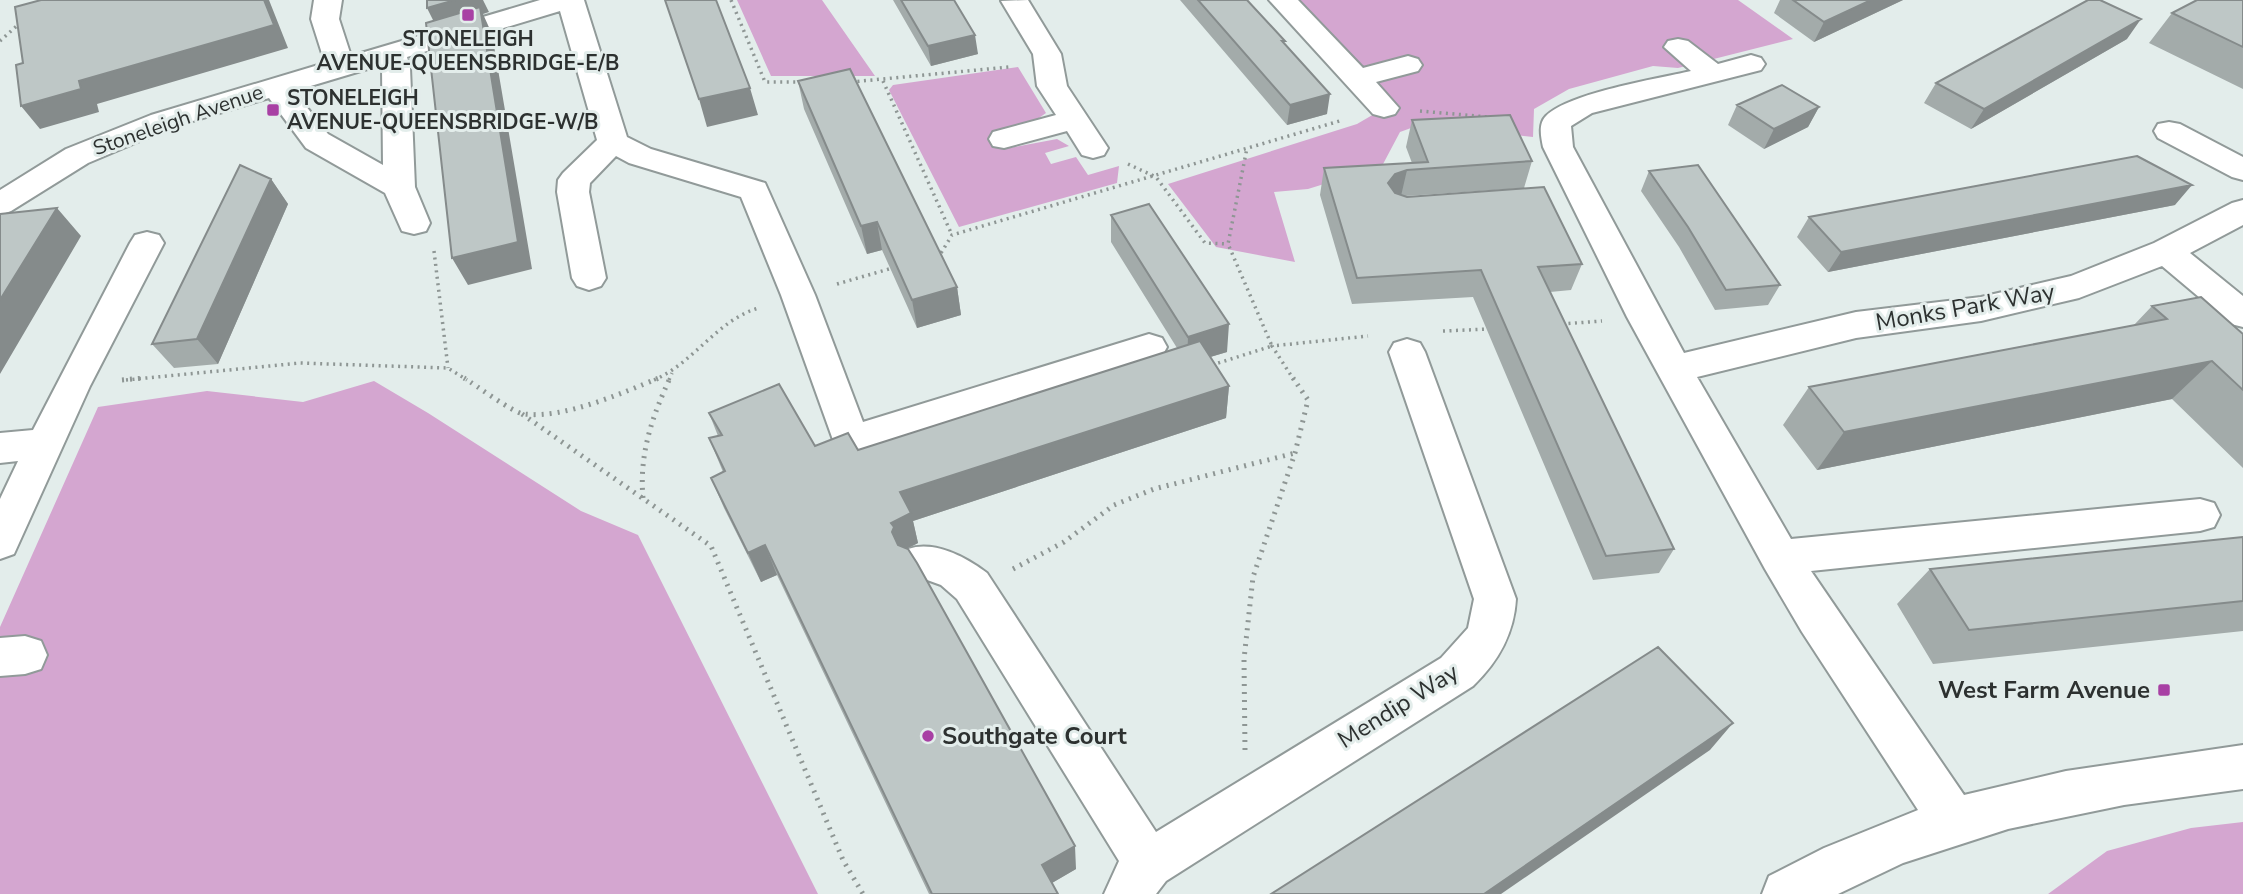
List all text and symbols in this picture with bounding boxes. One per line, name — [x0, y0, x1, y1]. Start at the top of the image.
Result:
marker: STONELEIGH AVENUE-QUEENSBRIDGE-E/B — [460, 7, 476, 23]
place label: STONELEIGH AVENUE-QUEENSBRIDGE-E/B — [317, 25, 619, 77]
street label: Stoneleigh Avenue — [89, 78, 267, 162]
place label: STONELEIGH AVENUE-QUEENSBRIDGE-W/B — [287, 84, 598, 136]
marker: STONELEIGH AVENUE-QUEENSBRIDGE-W/B — [265, 102, 281, 118]
street label: Monks Park Way — [1873, 275, 2058, 338]
street label: Mendip Way — [1332, 656, 1465, 756]
place label: West Farm Avenue — [1938, 674, 2150, 706]
marker: West Farm Avenue — [2156, 682, 2172, 698]
place label: Southgate Court — [942, 720, 1128, 752]
marker: Southgate Court — [920, 728, 936, 744]

